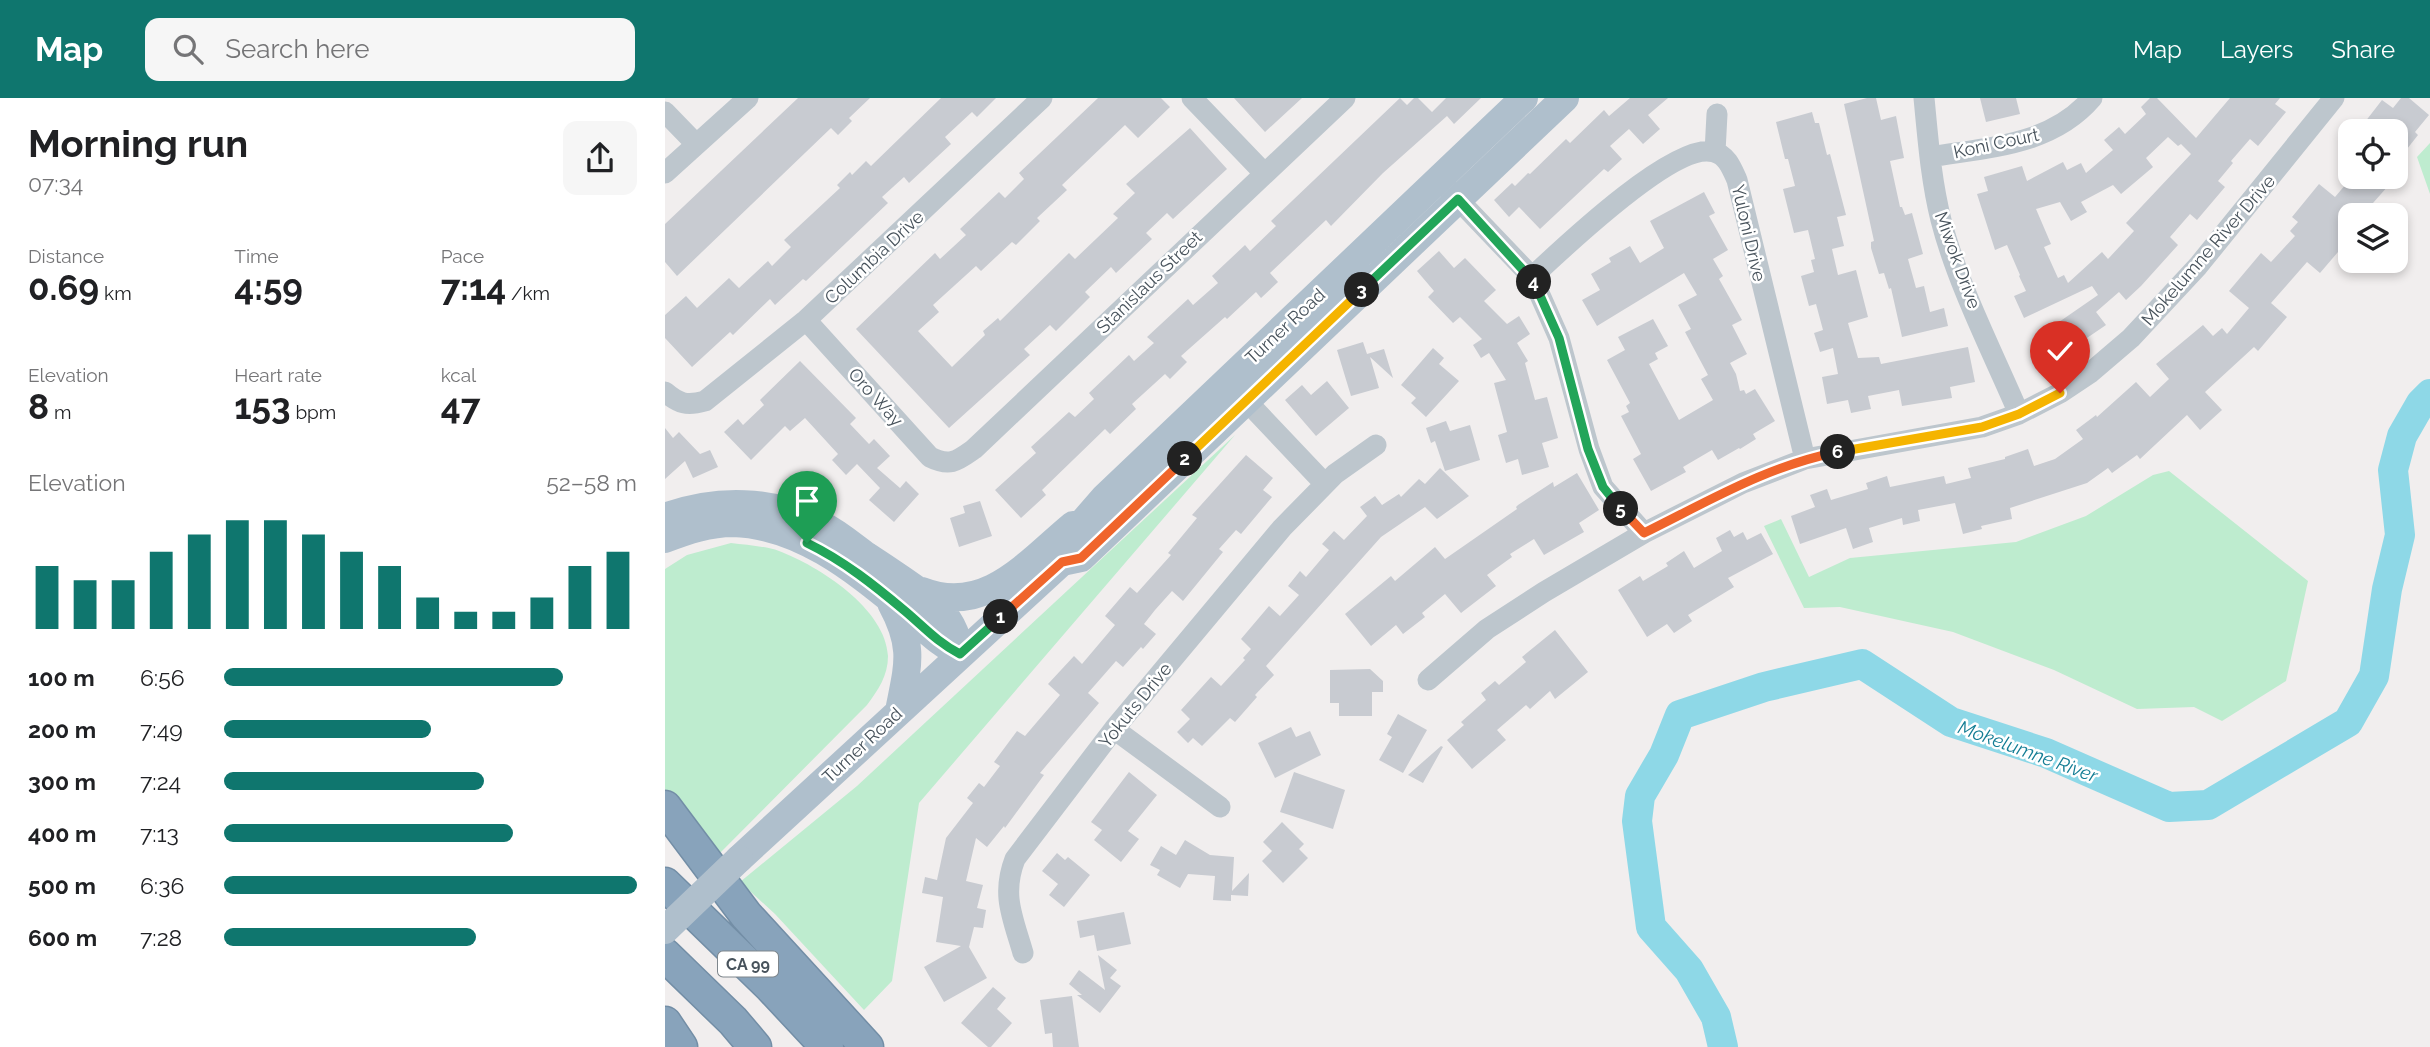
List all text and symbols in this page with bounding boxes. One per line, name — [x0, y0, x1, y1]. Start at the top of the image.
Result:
search box — [145, 18, 635, 81]
text: Map — [35, 30, 103, 69]
icon: search — [169, 30, 207, 68]
text: Search here — [225, 34, 370, 64]
text: Map — [2133, 35, 2182, 64]
text: Layers — [2220, 35, 2293, 64]
text: Share — [2331, 35, 2395, 64]
map controls — [2338, 119, 2408, 273]
button: locate — [2338, 119, 2408, 189]
text: Morning run — [28, 121, 248, 166]
button: share — [563, 121, 637, 195]
street label: Koni Court — [1951, 124, 2041, 162]
text: 07:34 — [28, 170, 83, 197]
street label: Mokelumne River Drive — [2137, 170, 2279, 330]
street label: Yuloni Drive — [1728, 182, 1770, 284]
button: layers — [2338, 203, 2408, 273]
street label: Columbia Drive — [820, 206, 928, 308]
street label: Miwok Drive — [1931, 209, 1985, 312]
street label: Stanislaus Street — [1092, 226, 1206, 338]
text: Distance — [28, 245, 104, 267]
text: Time — [234, 245, 279, 267]
text: Pace — [441, 245, 484, 267]
pin: 4 — [1517, 264, 1551, 300]
text: 0.69 — [28, 267, 99, 308]
text: 4:59 — [234, 267, 303, 308]
text: 7:14 — [441, 267, 506, 308]
text: 4 — [1528, 270, 1539, 292]
pin: 3 — [1345, 272, 1379, 308]
text: 3 — [1356, 278, 1367, 300]
text: km — [99, 282, 132, 304]
text: /km — [506, 282, 550, 304]
street label: Turner Road — [1241, 284, 1329, 368]
pin — [2030, 321, 2090, 393]
icon: check — [2041, 332, 2079, 370]
street label: Oro Way — [844, 363, 908, 431]
text: Elevation — [28, 364, 109, 386]
text: Heart rate — [234, 364, 322, 386]
text: kcal — [441, 364, 476, 386]
text: 8 — [28, 386, 49, 427]
text: 153 — [234, 386, 291, 427]
text: 47 — [441, 386, 480, 427]
text: m — [49, 401, 71, 423]
text: bpm — [291, 401, 336, 423]
pin: 6 — [1821, 434, 1855, 470]
text: 6 — [1832, 440, 1843, 462]
pin: 2 — [1168, 442, 1203, 476]
text: 2 — [1179, 447, 1190, 469]
text: Elevation — [28, 469, 126, 496]
text: 52–58 m — [546, 469, 637, 496]
pin — [777, 471, 837, 543]
icon: arrive — [788, 482, 826, 520]
pin: 5 — [1604, 492, 1639, 526]
text: 5 — [1615, 497, 1626, 519]
pin: 1 — [983, 600, 1019, 634]
text: 1 — [996, 605, 1005, 627]
street label: Yokuts Drive — [1094, 658, 1176, 752]
text: 100 m — [28, 664, 95, 691]
text: 6:56 — [140, 664, 185, 691]
street label: Turner Road — [818, 703, 906, 787]
text: 200 m — [28, 716, 96, 743]
text: 7:49 — [140, 716, 183, 743]
water label: Mokelumne River — [1955, 716, 2102, 787]
text: 300 m — [28, 768, 96, 795]
text: 7:24 — [140, 768, 181, 795]
text: 400 m — [28, 820, 96, 847]
text: 7:13 — [140, 820, 179, 847]
text: 500 m — [28, 872, 96, 899]
text: 6:36 — [140, 872, 184, 899]
text: 600 m — [28, 924, 97, 951]
text: 7:28 — [140, 924, 182, 951]
road number: CA 99 — [718, 951, 778, 976]

